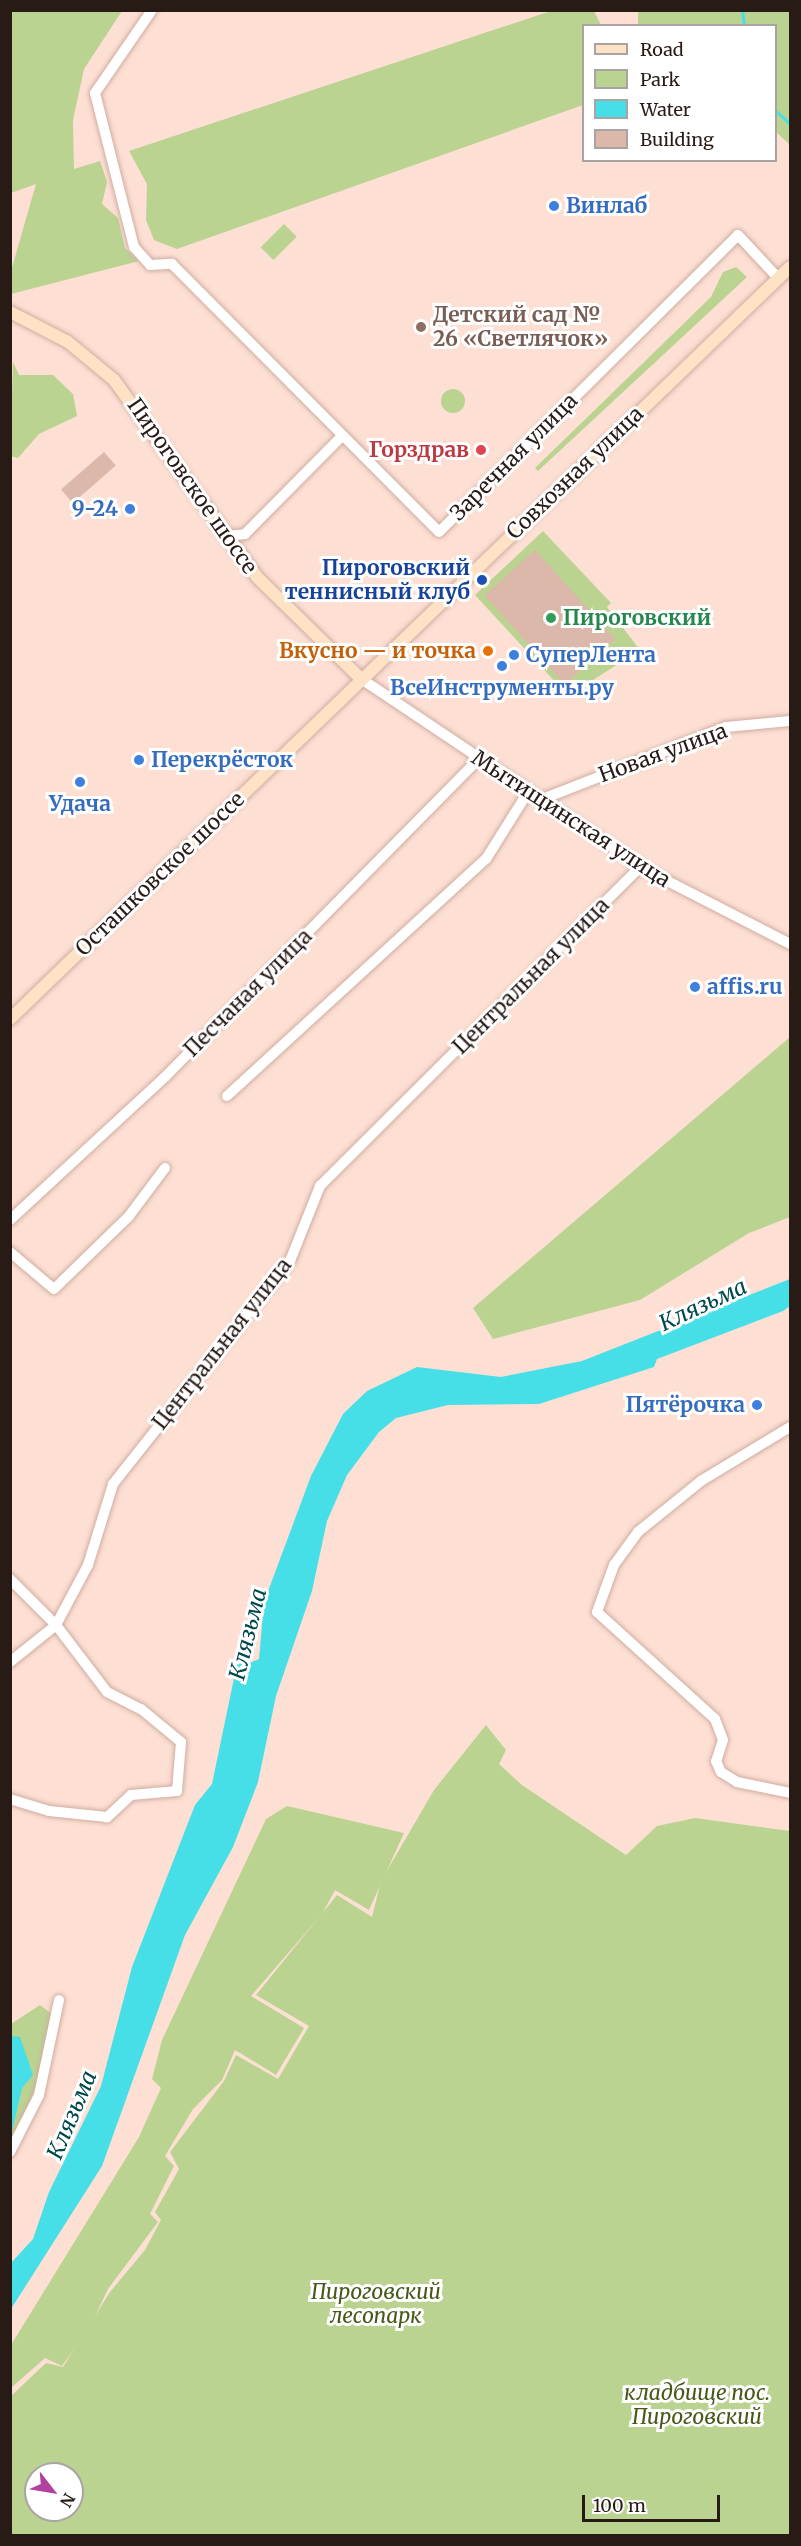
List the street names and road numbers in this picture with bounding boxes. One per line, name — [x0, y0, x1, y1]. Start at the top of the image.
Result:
street label: Заречная улица — [445, 388, 583, 526]
street label: Пироговское шоссе — [122, 393, 262, 579]
street label: Совхозная улица — [501, 401, 649, 545]
street label: Новая улица — [595, 718, 731, 788]
street label: Мытищинская улица — [467, 745, 675, 893]
street label: Осташковское шоссе — [70, 787, 250, 961]
street label: Центральная улица — [448, 893, 614, 1059]
street label: Песчаная улица — [179, 924, 317, 1062]
street label: Центральная улица — [147, 1253, 297, 1435]

